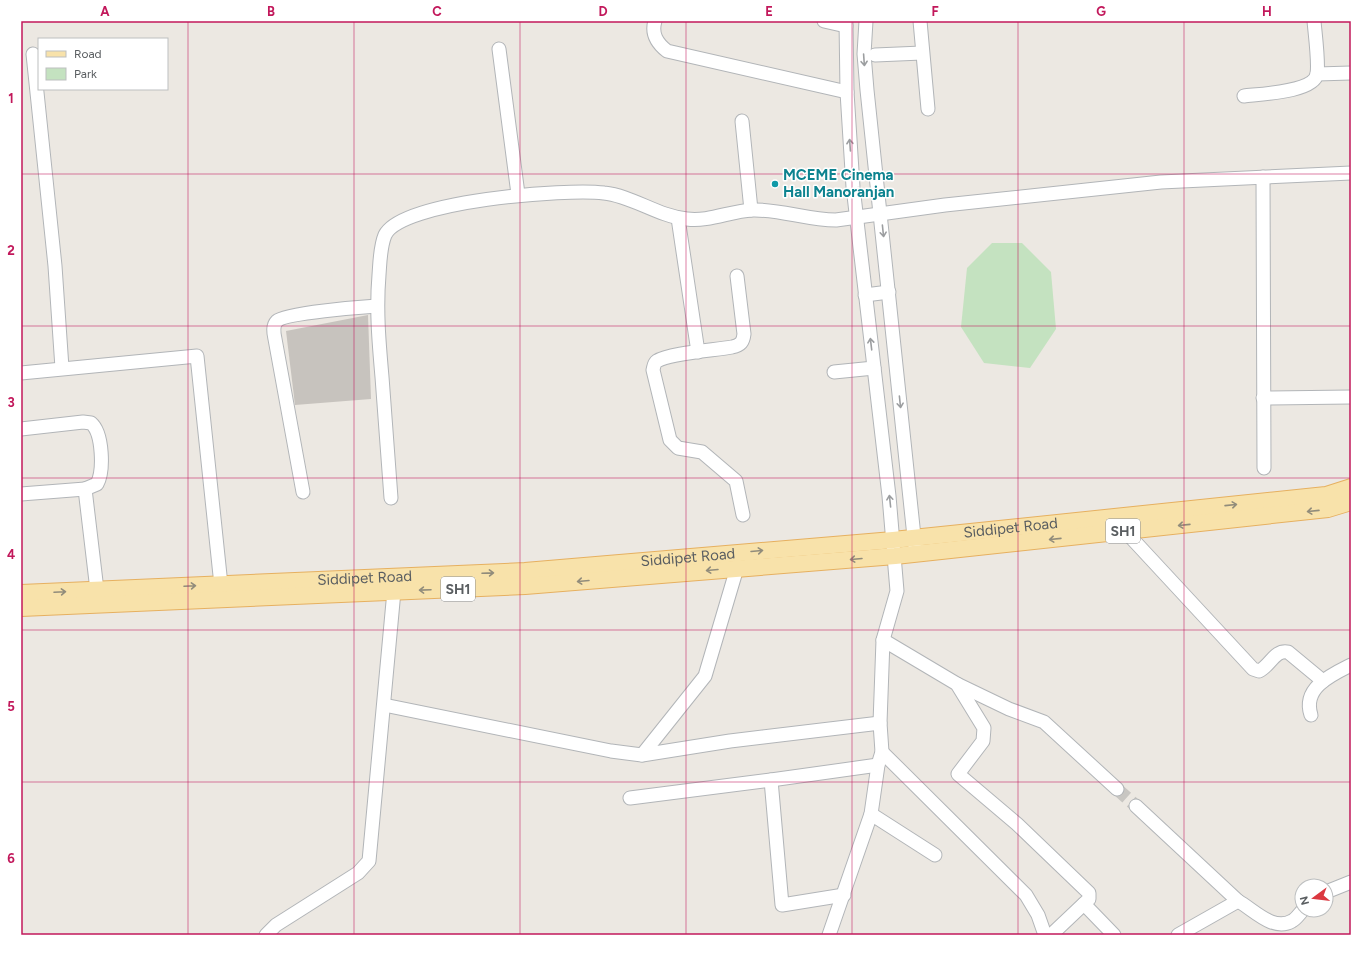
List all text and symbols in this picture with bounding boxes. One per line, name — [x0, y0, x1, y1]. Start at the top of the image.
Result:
text: A — [100, 4, 110, 19]
text: B — [267, 4, 275, 19]
text: C — [432, 4, 442, 19]
text: D — [598, 4, 608, 19]
text: E — [765, 4, 773, 19]
text: F — [931, 4, 939, 19]
text: G — [1096, 4, 1106, 19]
text: H — [1262, 4, 1272, 19]
legend — [38, 38, 168, 90]
text: Road — [74, 47, 102, 61]
one-way arrow — [861, 53, 868, 66]
text: Park — [74, 67, 97, 81]
text: 1 — [8, 91, 14, 106]
one-way arrow — [847, 139, 854, 152]
place label: MCEME Cinema Hall Manoranjan — [783, 166, 894, 201]
marker: MCEME Cinema Hall Manoranjan — [770, 179, 780, 189]
one-way arrow — [879, 224, 886, 237]
text: 2 — [7, 243, 15, 258]
one-way arrow — [867, 338, 875, 351]
text: 3 — [7, 395, 15, 410]
one-way arrow — [896, 395, 904, 408]
one-way arrow — [886, 495, 893, 508]
one-way arrow — [1224, 501, 1237, 508]
one-way arrow — [1307, 507, 1320, 514]
street label: Siddipet Road — [963, 514, 1059, 542]
road number: SH1 — [1106, 519, 1140, 543]
one-way arrow — [1178, 521, 1191, 528]
one-way arrow — [1049, 535, 1062, 542]
street label: Siddipet Road — [640, 544, 736, 570]
text: 4 — [7, 547, 15, 562]
one-way arrow — [750, 548, 763, 555]
one-way arrow — [850, 555, 863, 563]
street label: Siddipet Road — [317, 567, 412, 589]
one-way arrow — [706, 567, 719, 574]
one-way arrow — [481, 569, 494, 577]
road number: SH1 — [441, 577, 475, 601]
one-way arrow — [577, 577, 590, 585]
one-way arrow — [183, 582, 196, 590]
one-way arrow — [419, 586, 432, 594]
one-way arrow — [53, 588, 66, 595]
text: 5 — [7, 699, 15, 714]
text: 6 — [7, 851, 15, 866]
north arrow — [1294, 878, 1334, 918]
text: N — [1297, 895, 1312, 906]

